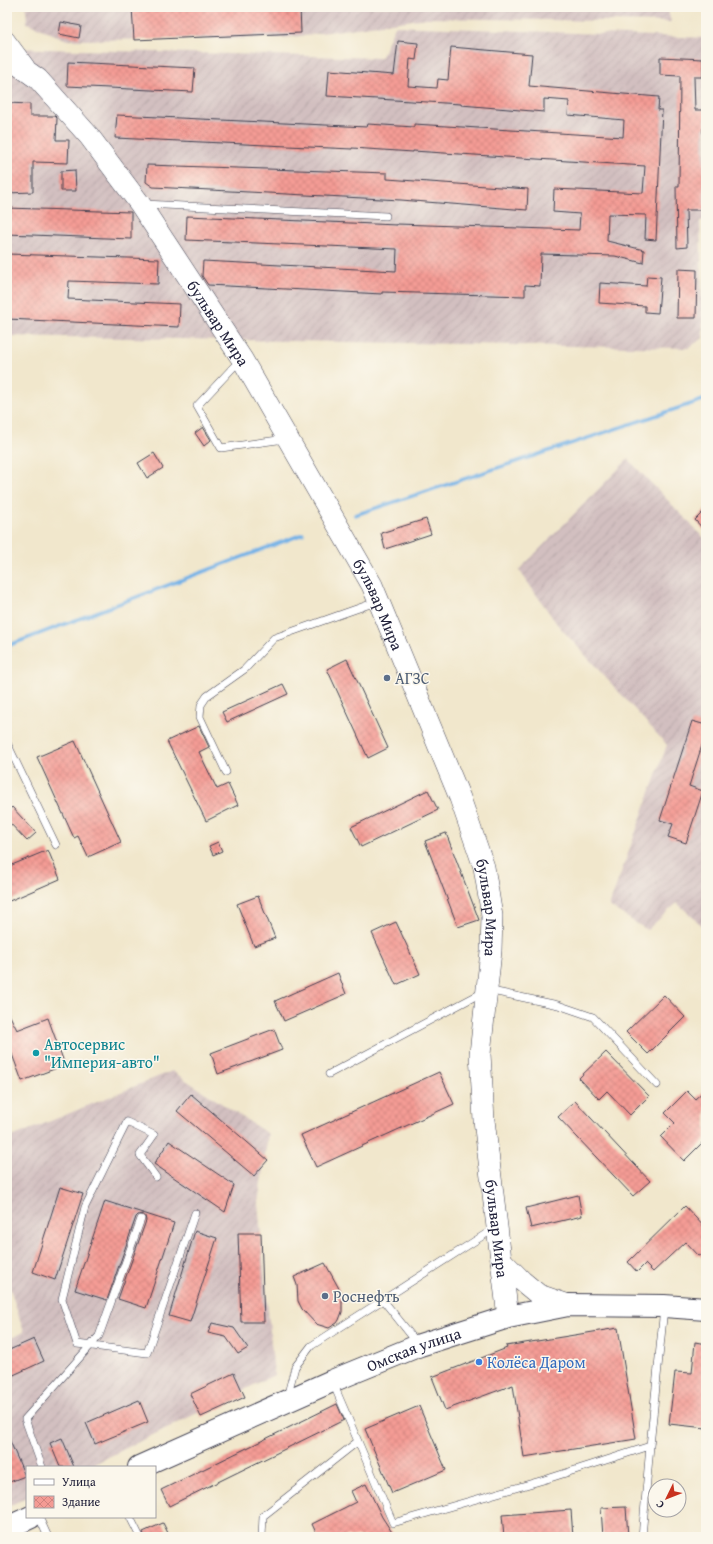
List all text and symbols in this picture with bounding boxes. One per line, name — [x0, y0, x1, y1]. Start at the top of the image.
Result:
street label: бульвар Мира — [181, 275, 256, 371]
street label: бульвар Мира — [347, 554, 410, 654]
place label: АГЗС — [395, 666, 430, 690]
marker: АГЗС — [382, 673, 392, 683]
street label: бульвар Мира — [470, 855, 504, 958]
place label: Автосервис "Империя-авто" — [44, 1032, 160, 1074]
marker: Автосервис "Империя-авто" — [31, 1048, 41, 1058]
street label: бульвар Мира — [479, 1178, 515, 1279]
place label: Роснефть — [333, 1284, 400, 1308]
marker: Роснефть — [320, 1291, 330, 1301]
street label: Омская улица — [363, 1321, 464, 1378]
place label: Колёса Даром — [487, 1350, 586, 1374]
marker: Колёса Даром — [474, 1357, 484, 1367]
legend — [26, 1466, 156, 1518]
text: Улица — [62, 1473, 96, 1490]
north arrow — [647, 1478, 687, 1518]
text: Здание — [62, 1493, 101, 1510]
text: С — [652, 1497, 668, 1513]

